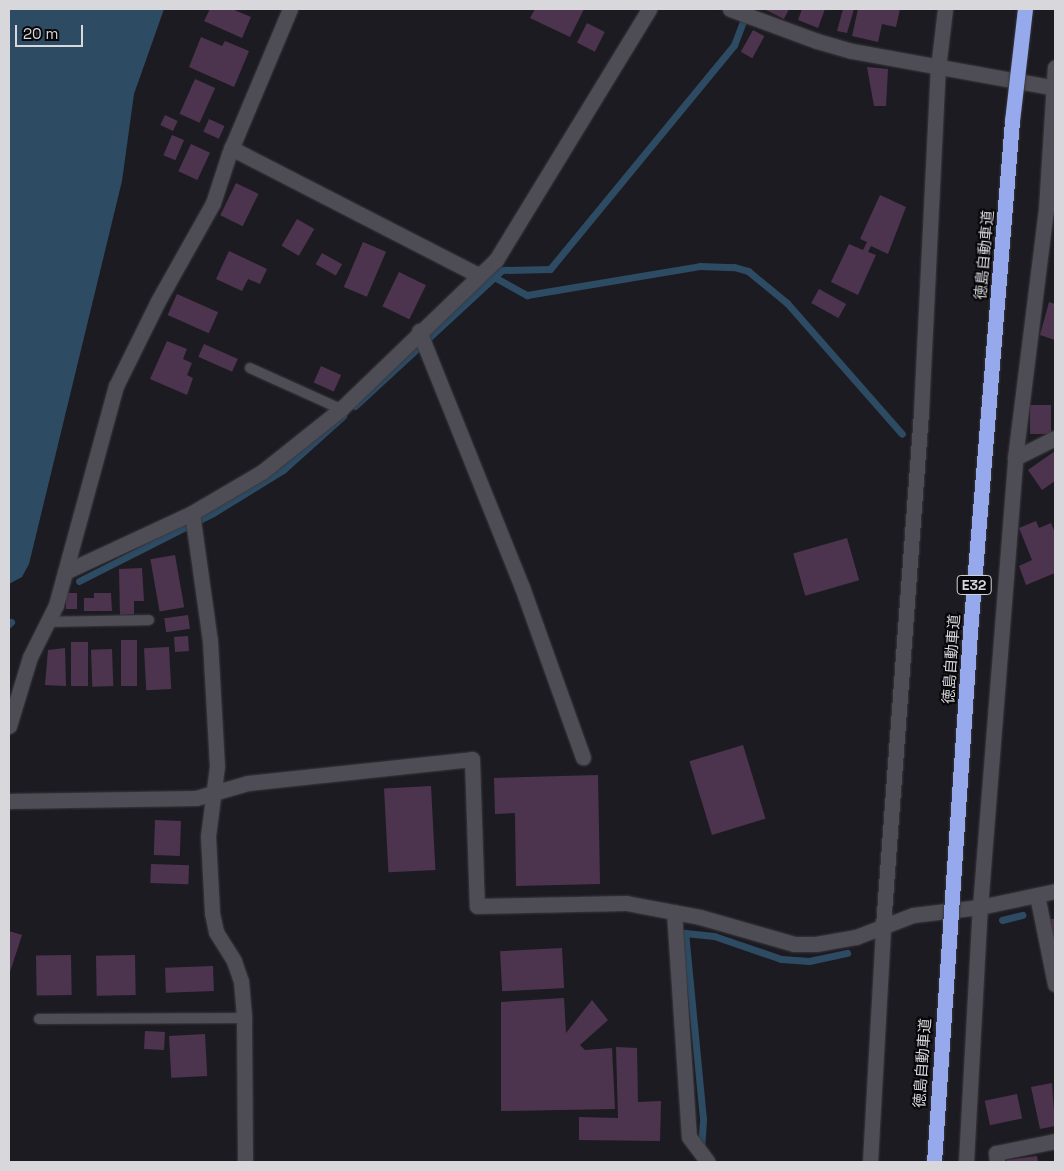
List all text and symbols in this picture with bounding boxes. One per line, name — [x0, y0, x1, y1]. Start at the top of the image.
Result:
scale bar — [18, 15, 85, 47]
text: 20 m — [23, 24, 58, 43]
street label: 徳島自動車道 — [971, 209, 997, 301]
road number: E32 — [956, 574, 992, 596]
street label: 徳島自動車道 — [939, 613, 963, 705]
street label: 徳島自動車道 — [910, 1017, 934, 1109]

